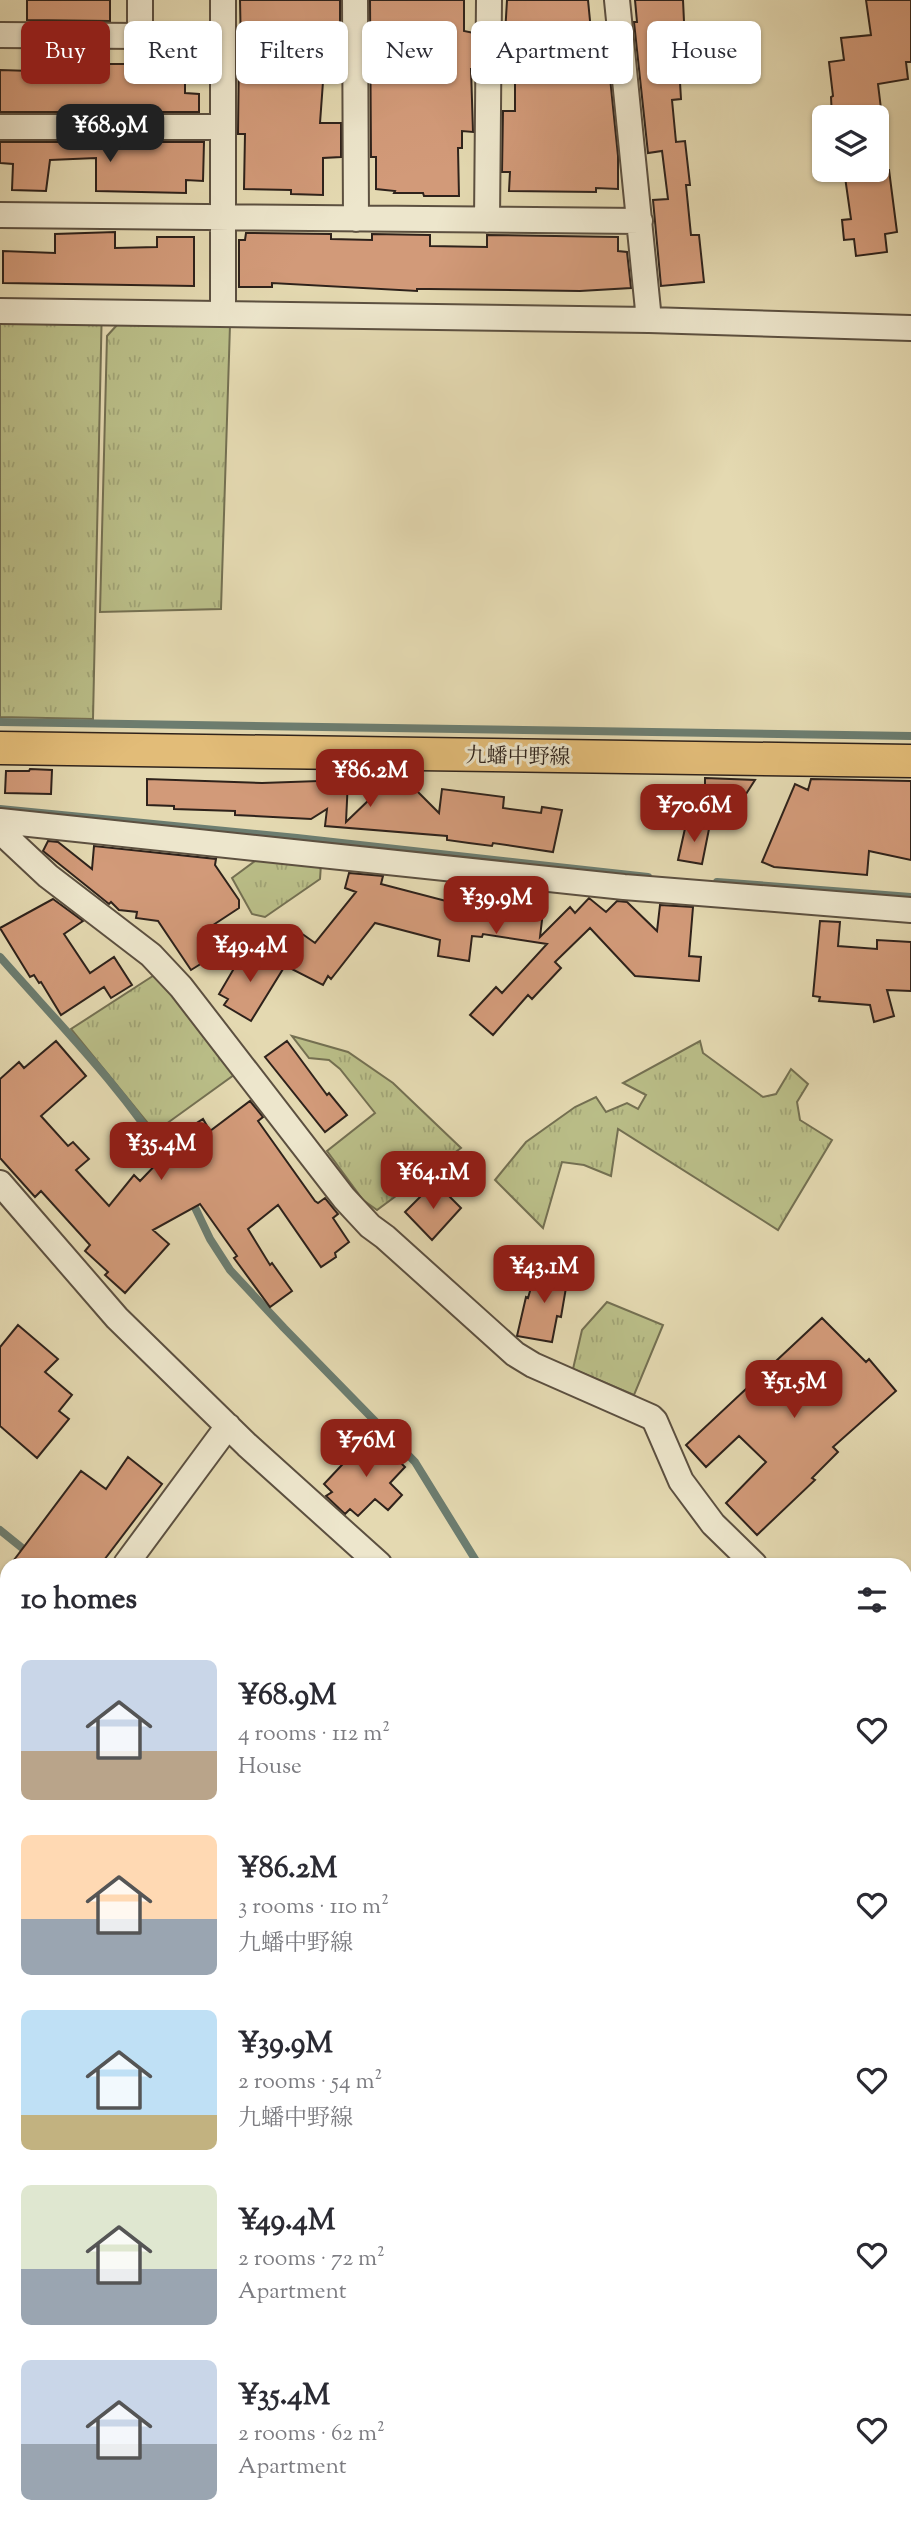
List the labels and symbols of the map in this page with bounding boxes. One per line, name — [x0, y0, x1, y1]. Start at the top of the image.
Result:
pin: ¥68.9M — [53, 104, 167, 164]
street label: 九蟠中野線 — [465, 742, 571, 774]
pin: ¥86.2M — [313, 750, 427, 809]
pin: ¥70.6M — [637, 784, 751, 844]
pin: ¥39.9M — [439, 876, 553, 936]
pin: ¥49.4M — [193, 925, 307, 984]
pin: ¥35.4M — [104, 1122, 218, 1182]
pin: ¥64.1M — [376, 1152, 490, 1211]
pin: ¥43.1M — [487, 1246, 601, 1305]
pin: ¥51.5M — [737, 1360, 851, 1420]
pin: ¥76M — [325, 1420, 407, 1479]

